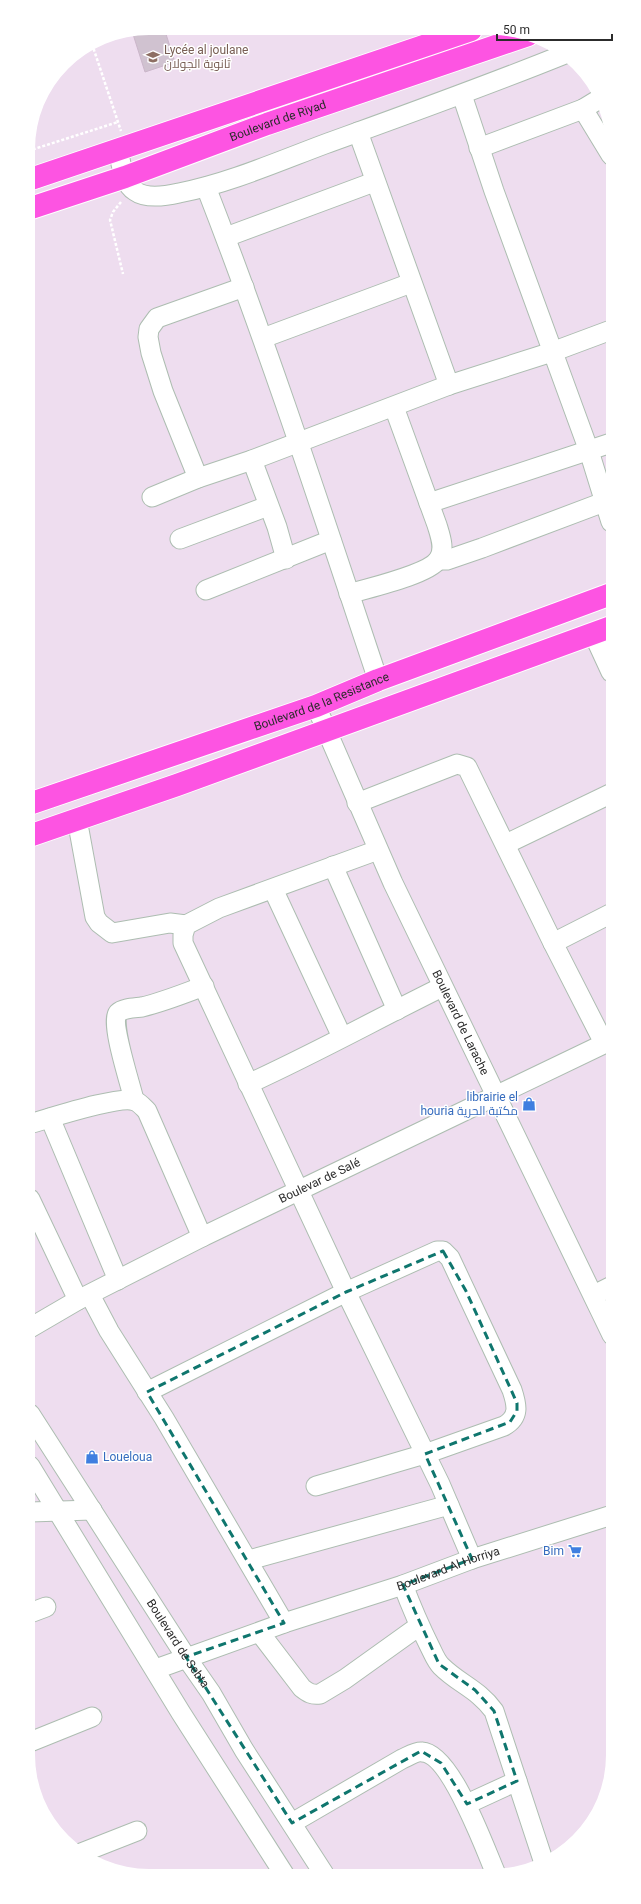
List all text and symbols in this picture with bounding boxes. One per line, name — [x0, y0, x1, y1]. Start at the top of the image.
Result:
scale bar — [497, 16, 612, 42]
text: 50 m — [503, 23, 530, 37]
place label: Lycée al joulane ثانوية الجولان — [164, 43, 248, 71]
school or university icon: Lycée al joulane ثانوية الجولان — [145, 49, 161, 65]
street label: Boulevard de Riyad — [228, 97, 328, 144]
street label: Boulevard de la Resistance — [252, 670, 391, 734]
street label: Boulevard de Larache — [429, 968, 492, 1077]
place label: librairie el houria مكتبة الحرية — [420, 1090, 518, 1118]
shop icon: librairie el houria مكتبة الحرية — [521, 1096, 537, 1112]
street label: Boulevar de Salé — [277, 1155, 362, 1206]
shop icon: Loueloua — [84, 1449, 100, 1465]
place label: Loueloua — [103, 1450, 152, 1464]
supermarket icon: Bim — [567, 1543, 583, 1559]
street label: Boulevard Al Horriya — [395, 1544, 501, 1594]
place label: Bim — [543, 1544, 564, 1558]
street label: Boulevard de Sebta — [144, 1597, 212, 1690]

